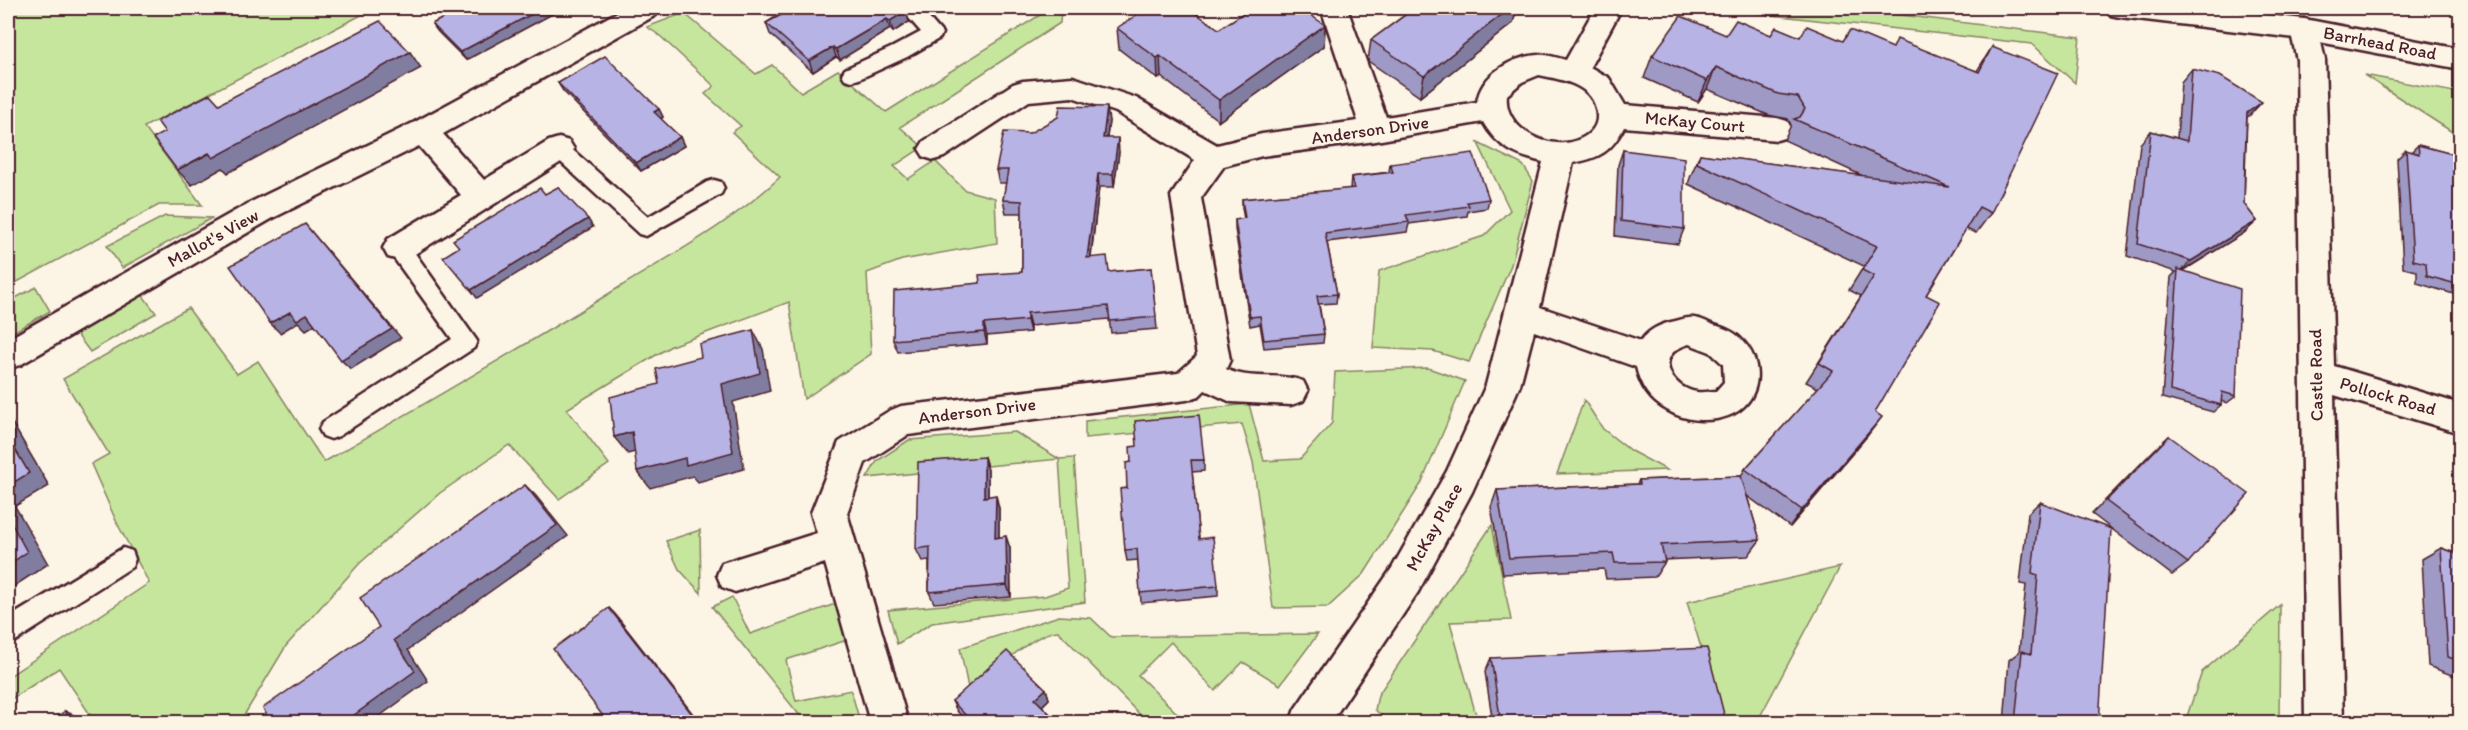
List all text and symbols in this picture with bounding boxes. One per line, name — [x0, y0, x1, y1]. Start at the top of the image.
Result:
street label: Barrhead Road — [2322, 21, 2439, 65]
street label: McKay Court — [1644, 107, 1746, 137]
street label: Anderson Drive — [1310, 111, 1430, 149]
street label: Mallot's View — [163, 204, 263, 272]
street label: Castle Road — [2304, 328, 2328, 422]
street label: Pollock Road — [2337, 372, 2439, 420]
street label: Anderson Drive — [917, 393, 1037, 429]
street label: McKay Place — [1401, 479, 1467, 575]

